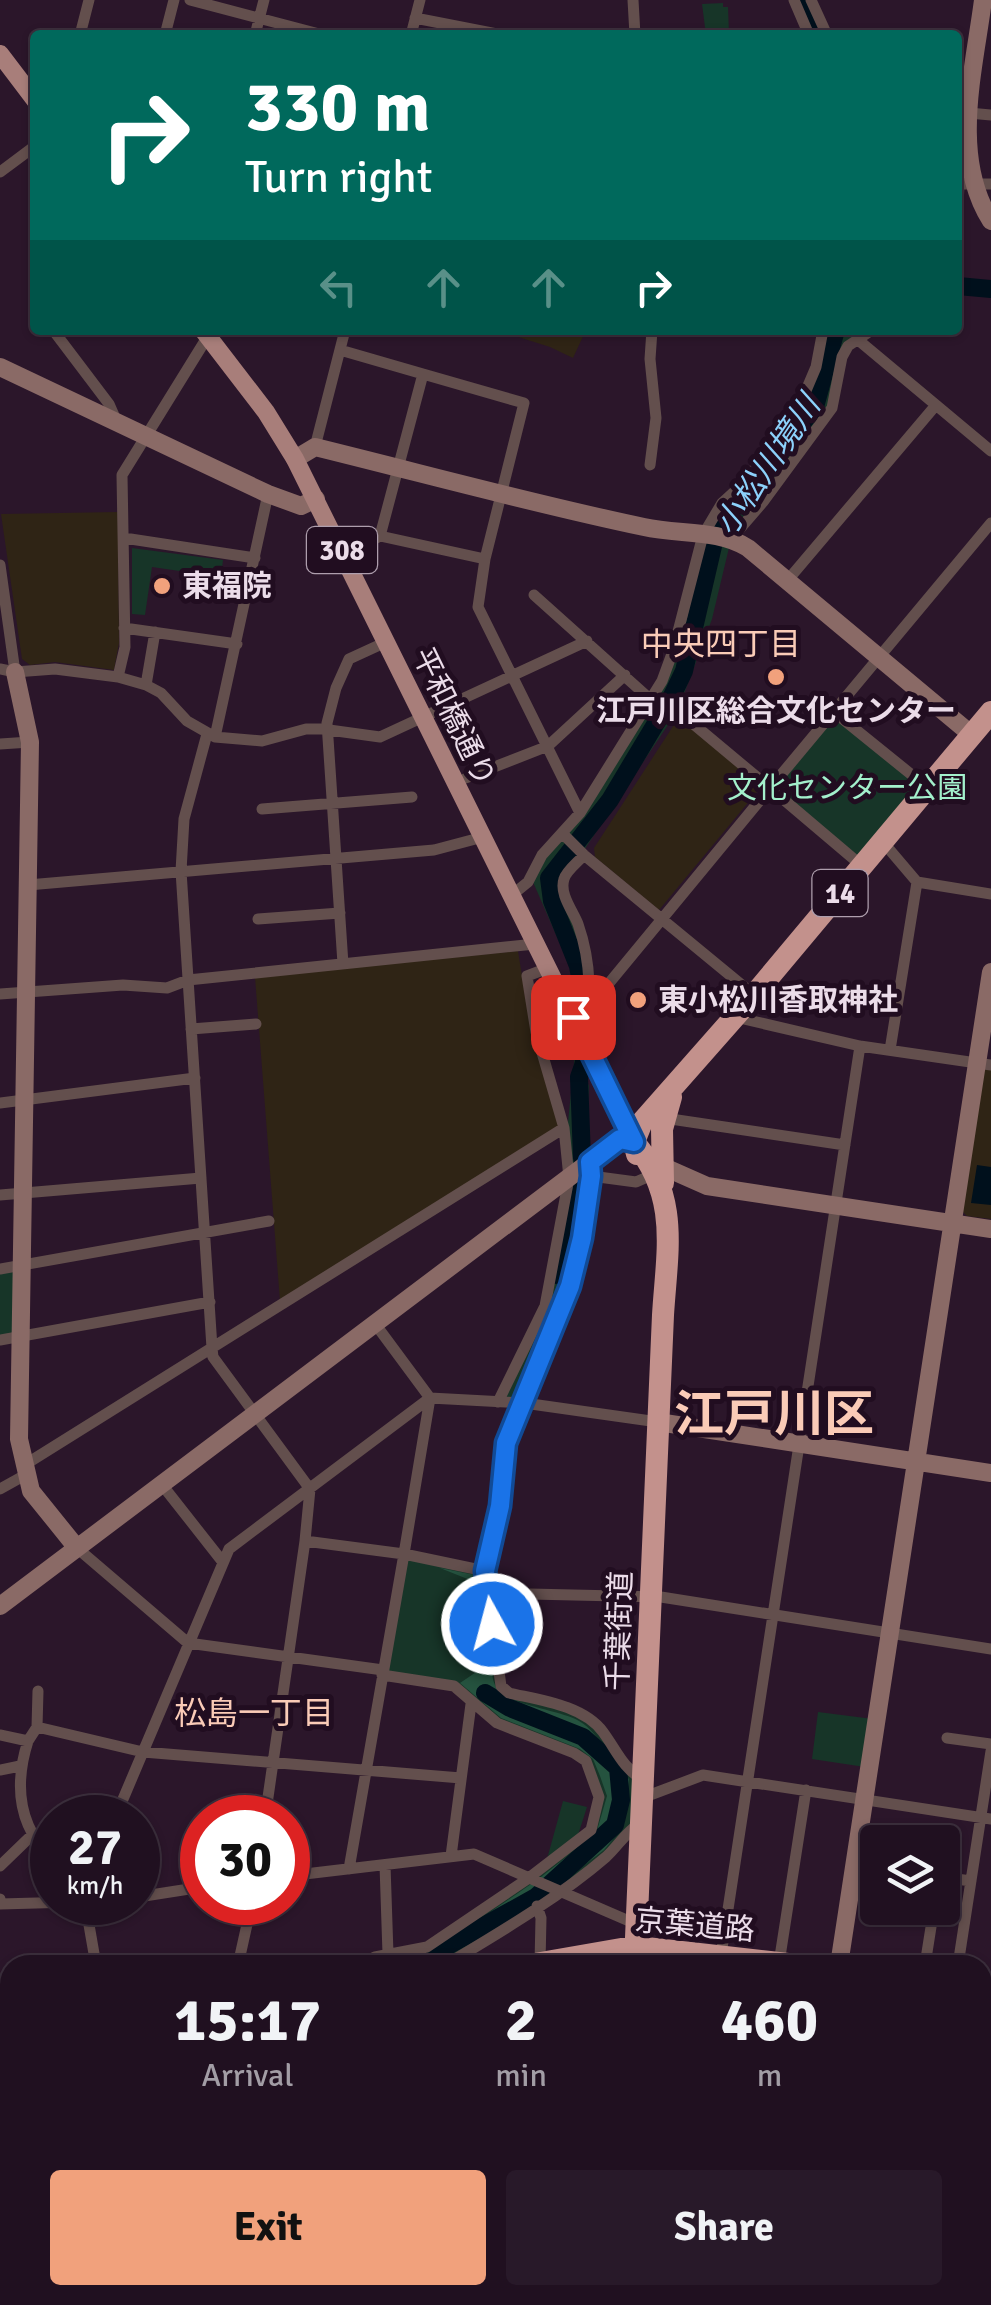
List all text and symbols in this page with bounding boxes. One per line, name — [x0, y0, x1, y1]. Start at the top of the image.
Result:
text: 330 m — [245, 64, 430, 150]
icon: right — [80, 70, 210, 200]
text: Turn right — [245, 150, 433, 205]
icon: left — [311, 260, 366, 315]
icon: ahead — [416, 260, 471, 315]
icon: ahead — [521, 260, 576, 315]
icon: right — [626, 260, 681, 315]
water label: 小松川境川 — [707, 386, 830, 543]
road number: 308 — [307, 527, 377, 573]
place label: 東福院 — [182, 568, 272, 605]
marker: 東福院 — [151, 575, 173, 597]
district label: 中央四丁目 — [641, 625, 801, 664]
street label: 平和橋通り — [404, 642, 503, 793]
marker: 江戸川区総合文化センター — [765, 666, 787, 688]
place label: 江戸川区総合文化センター — [596, 693, 956, 730]
park label: 文化センター公園 — [727, 770, 967, 807]
road number: 14 — [812, 870, 868, 916]
pin — [531, 975, 616, 1060]
place label: 東小松川香取神社 — [658, 982, 898, 1019]
marker: 東小松川香取神社 — [627, 989, 649, 1011]
icon: arrive — [546, 990, 601, 1045]
district label: 江戸川区 — [674, 1384, 874, 1446]
street label: 千葉街道 — [599, 1570, 640, 1692]
position arrow — [440, 1572, 544, 1676]
district label: 松島一丁目 — [174, 1694, 334, 1733]
speed limit sign: 30 — [180, 1795, 310, 1925]
text: 27 — [68, 1817, 122, 1879]
map controls — [860, 1825, 960, 1925]
button: layers — [860, 1825, 960, 1925]
text: km/h — [67, 1870, 123, 1901]
street label: 京葉道路 — [634, 1902, 756, 1949]
text: 15:17 — [174, 1984, 321, 2058]
text: 2 — [505, 1984, 537, 2058]
text: 460 — [721, 1984, 818, 2058]
text: Arrival — [202, 2056, 294, 2095]
text: min — [495, 2056, 547, 2095]
text: m — [757, 2056, 782, 2095]
button: Exit — [50, 2170, 486, 2285]
button: Share — [506, 2170, 942, 2285]

